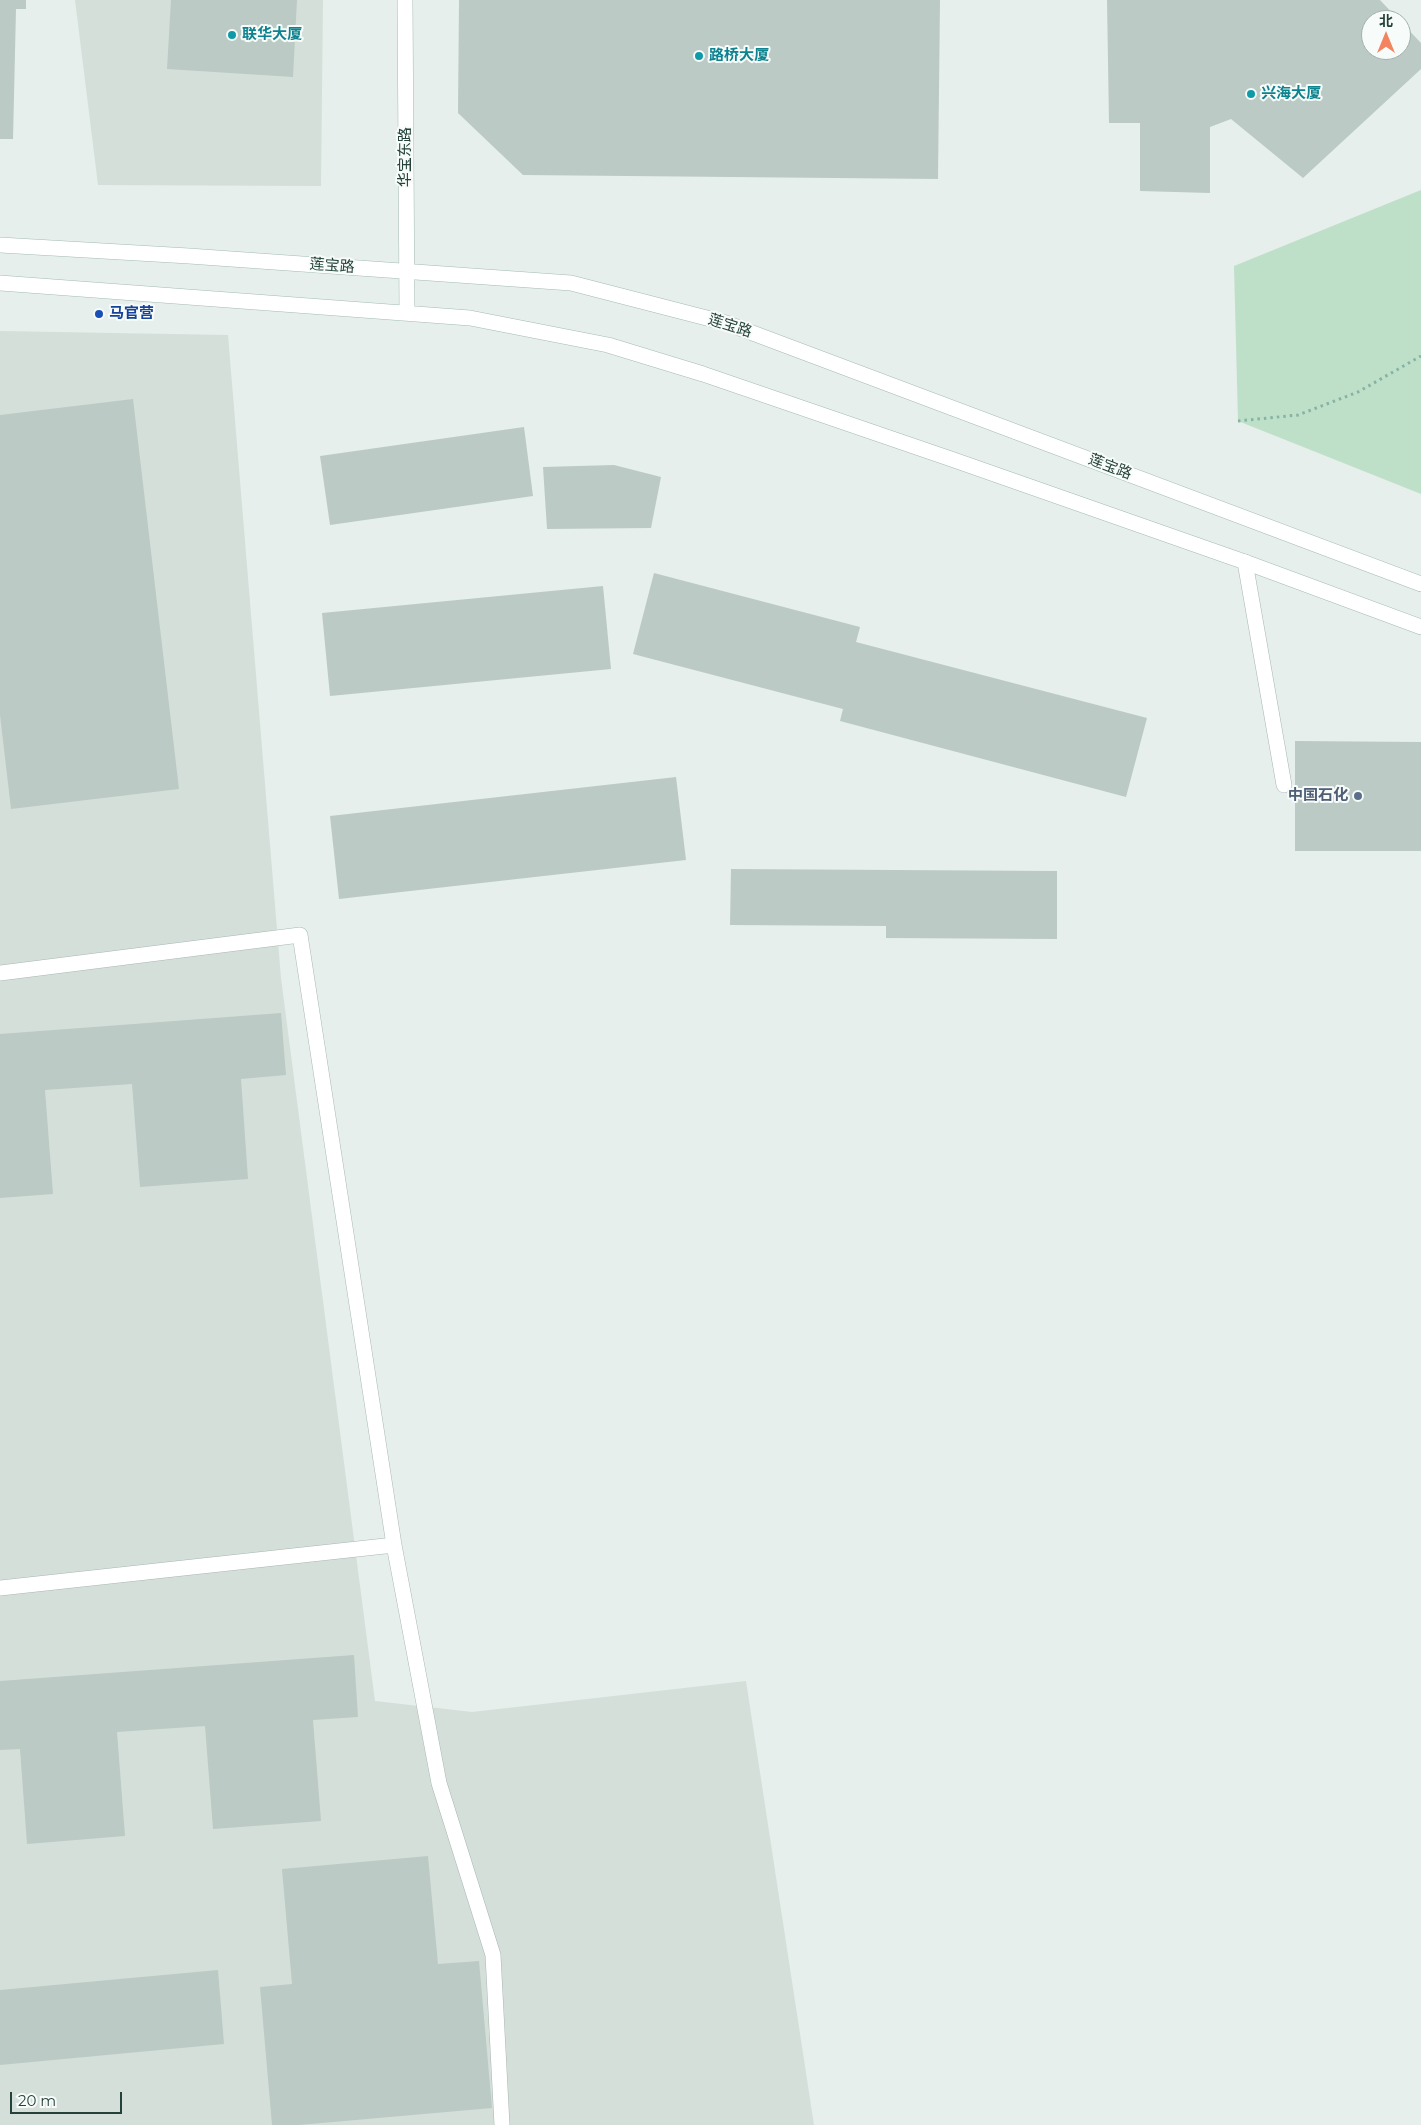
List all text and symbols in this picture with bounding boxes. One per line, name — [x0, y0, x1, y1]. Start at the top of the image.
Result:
north arrow — [1361, 10, 1411, 60]
text: 北 — [1379, 12, 1393, 30]
place label: 联华大厦 — [242, 26, 302, 44]
marker: 联华大厦 — [226, 29, 238, 41]
place label: 路桥大厦 — [709, 47, 769, 65]
marker: 路桥大厦 — [693, 50, 705, 62]
place label: 兴海大厦 — [1261, 85, 1321, 103]
marker: 兴海大厦 — [1245, 88, 1257, 100]
street label: 华宝东路 — [397, 127, 415, 187]
street label: 莲宝路 — [309, 255, 355, 277]
place label: 马官营 — [109, 305, 154, 323]
marker: 马官营 — [93, 308, 105, 320]
street label: 莲宝路 — [706, 310, 754, 342]
street label: 莲宝路 — [1086, 451, 1134, 483]
place label: 中国石化 — [1288, 787, 1348, 805]
marker: 中国石化 — [1352, 790, 1364, 802]
scale bar — [12, 2082, 125, 2114]
text: 20 m — [18, 2091, 56, 2110]

